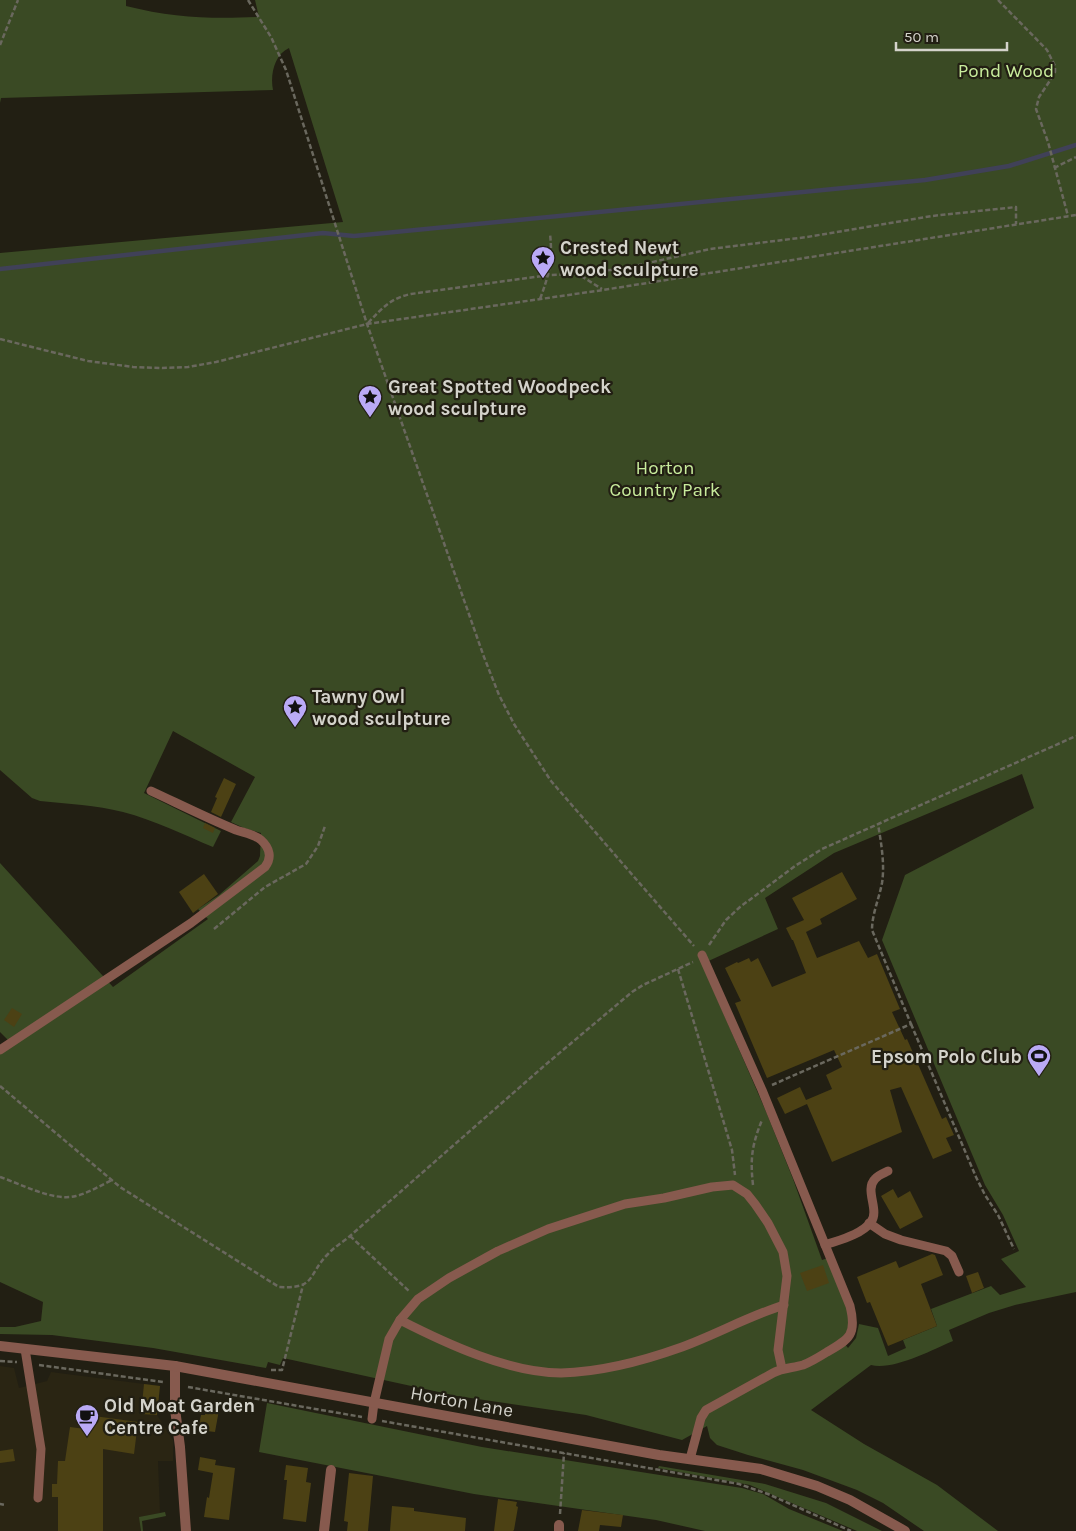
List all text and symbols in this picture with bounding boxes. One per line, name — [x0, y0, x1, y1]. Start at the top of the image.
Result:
scale bar — [896, 20, 1007, 52]
text: 50 m — [904, 28, 939, 46]
park label: Pond Wood — [958, 60, 1054, 82]
place label: Crested Newt wood sculpture — [560, 237, 699, 281]
place icon: Crested Newt wood sculpture — [530, 245, 556, 279]
place label: Great Spotted Woodpeck wood sculpture — [388, 376, 611, 420]
place icon: Great Spotted Woodpeck wood sculpture — [357, 384, 383, 418]
park label: Horton Country Park — [610, 457, 721, 501]
place label: Tawny Owl wood sculpture — [312, 686, 451, 730]
place icon: Tawny Owl wood sculpture — [282, 694, 308, 728]
sports icon: Epsom Polo Club — [1026, 1043, 1052, 1077]
place label: Epsom Polo Club — [871, 1046, 1022, 1068]
street label: Horton Lane — [409, 1382, 515, 1422]
place label: Old Moat Garden Centre Cafe — [104, 1395, 255, 1439]
cafe icon: Old Moat Garden Centre Cafe — [74, 1403, 100, 1437]

